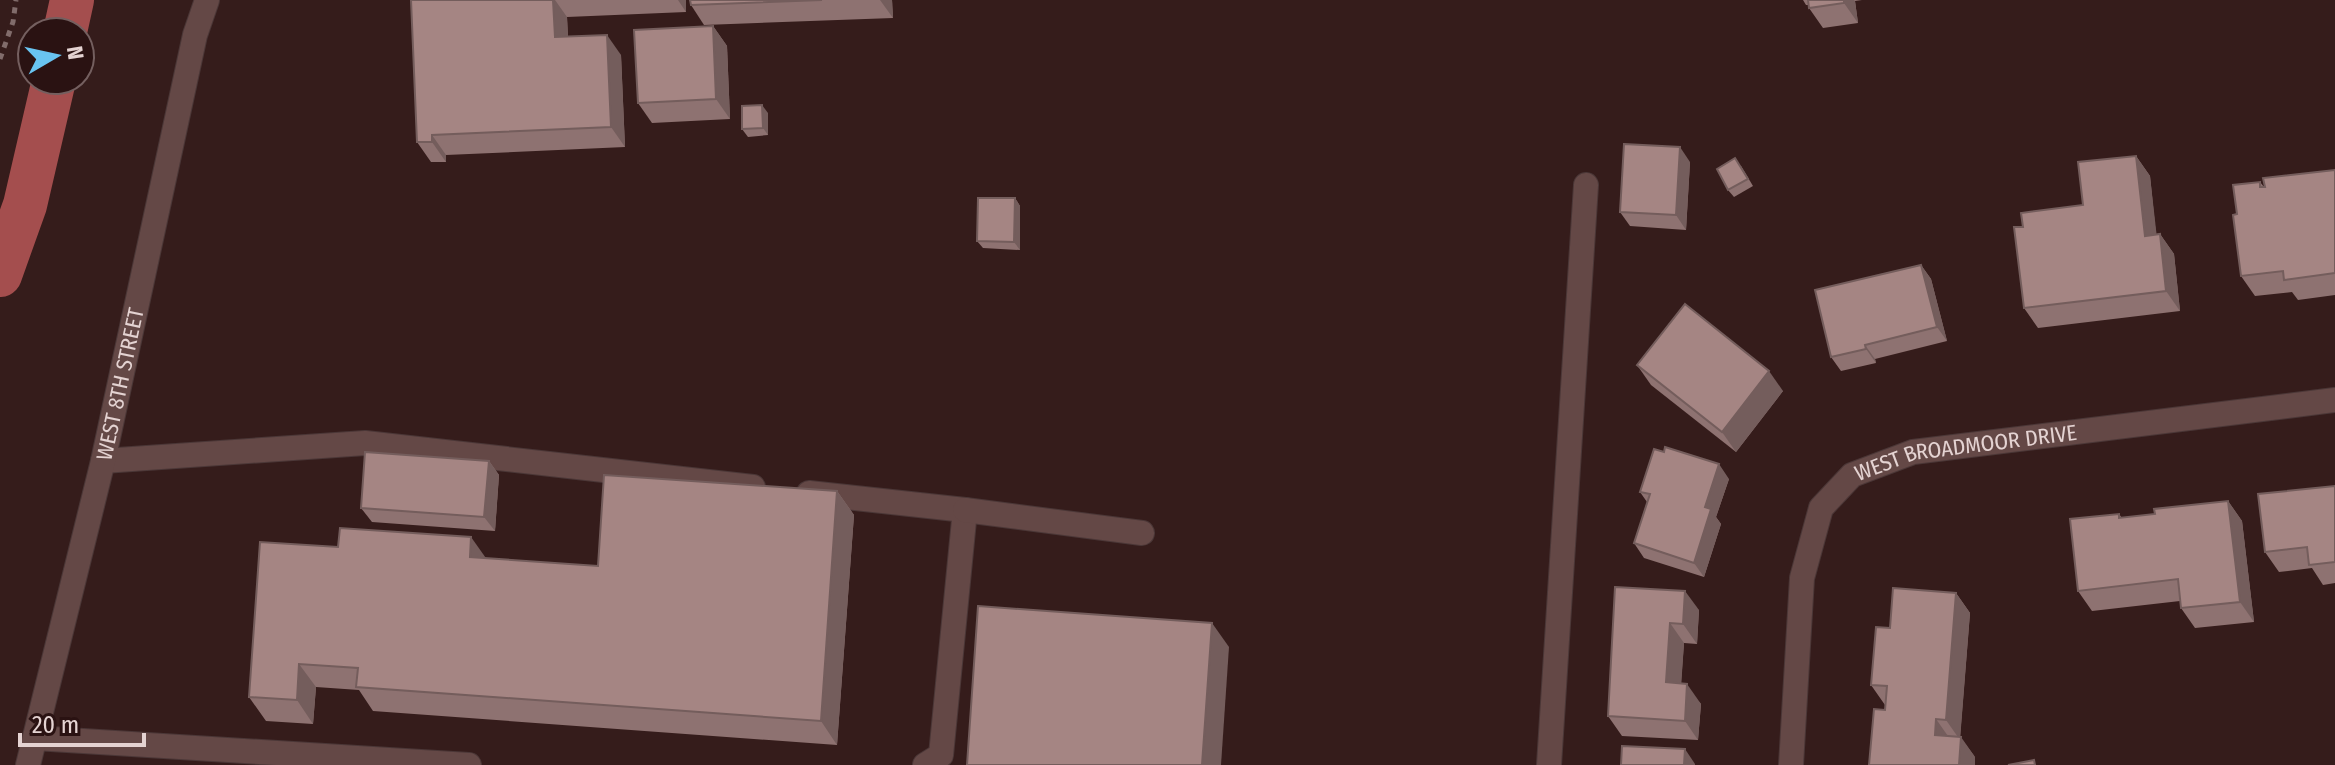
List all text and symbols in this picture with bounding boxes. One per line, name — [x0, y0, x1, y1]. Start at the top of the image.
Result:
north arrow — [16, 16, 96, 96]
text: N — [61, 44, 90, 62]
street label: WEST 8TH STREET — [90, 304, 149, 463]
street label: WEST BROADMOOR DRIVE — [1851, 418, 2078, 486]
scale bar — [20, 697, 144, 747]
text: 20 m — [32, 711, 79, 739]

